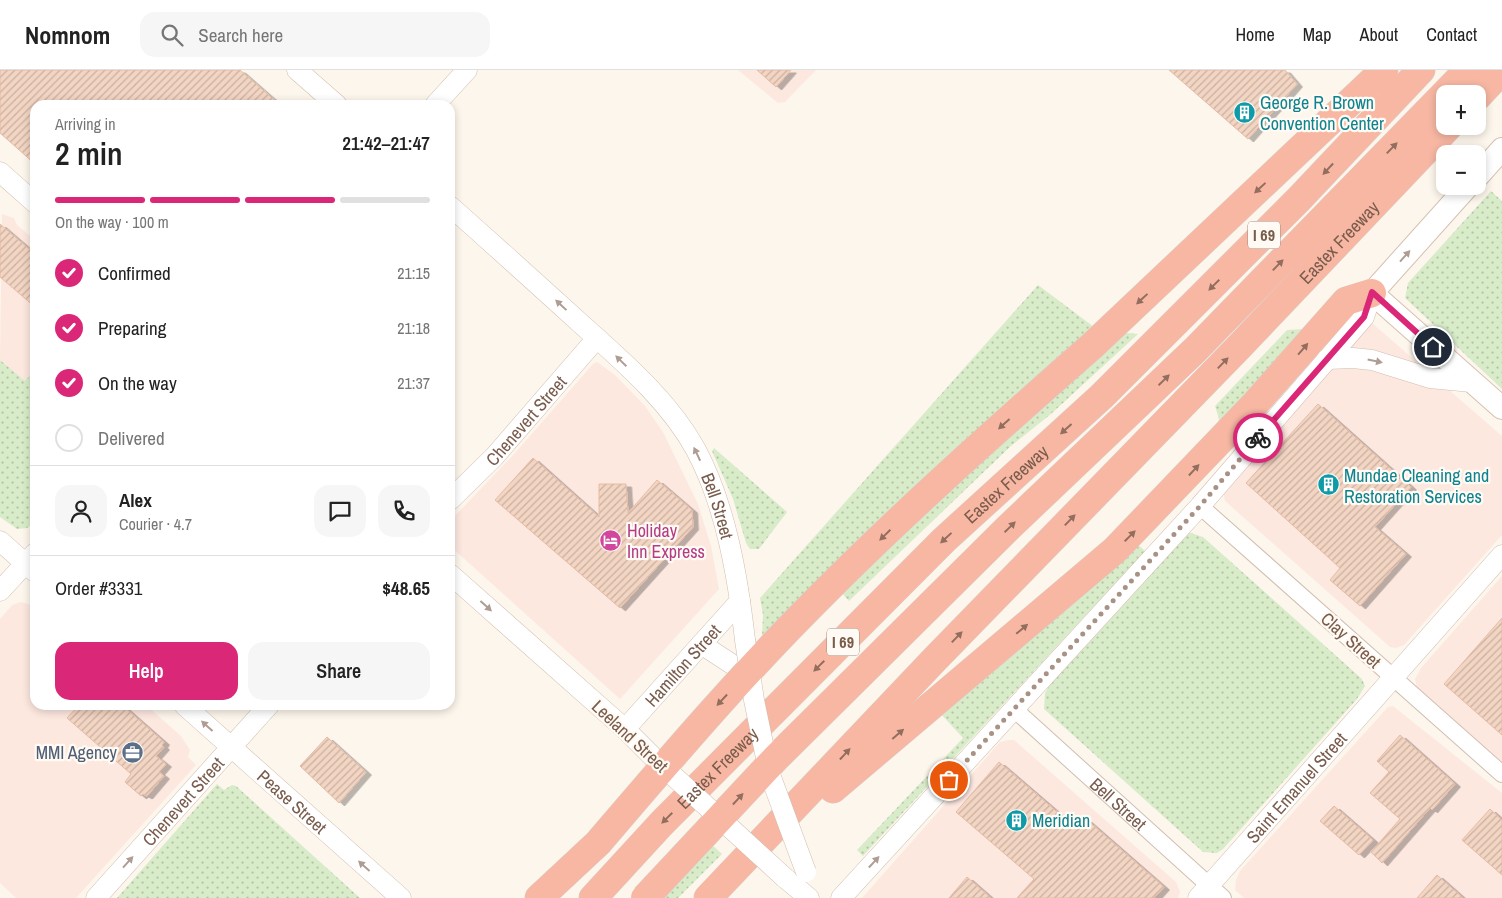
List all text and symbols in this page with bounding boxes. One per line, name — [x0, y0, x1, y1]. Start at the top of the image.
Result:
search box — [140, 12, 490, 57]
text: Nomnom — [25, 19, 110, 51]
icon: search — [158, 21, 186, 49]
text: Search here — [198, 22, 283, 48]
text: Home — [1235, 22, 1275, 47]
text: Map — [1303, 22, 1332, 47]
text: About — [1360, 22, 1398, 47]
text: Contact — [1426, 22, 1477, 47]
map controls — [1436, 85, 1486, 195]
button: + — [1436, 85, 1486, 135]
place label: George R. Brown Convention Center — [1260, 90, 1384, 136]
building icon: George R. Brown Convention Center — [1232, 100, 1256, 124]
text: Arriving in — [55, 113, 116, 135]
text: 21:42–21:47 — [342, 130, 430, 156]
text: 2 min — [55, 132, 123, 175]
one-way arrow — [1385, 142, 1397, 154]
button: − — [1436, 145, 1486, 195]
one-way arrow — [1322, 163, 1334, 175]
one-way arrow — [1255, 182, 1267, 194]
street label: Eastex Freeway — [1293, 195, 1385, 289]
text: On the way · 100 m — [55, 211, 169, 233]
road number: I 69 — [1248, 222, 1280, 248]
one-way arrow — [1399, 251, 1411, 263]
icon: check — [55, 259, 83, 287]
one-way arrow — [1272, 259, 1284, 271]
text: Confirmed — [98, 260, 171, 286]
text: 21:15 — [397, 262, 430, 284]
one-way arrow — [1208, 279, 1220, 291]
one-way arrow — [1136, 293, 1148, 305]
one-way arrow — [555, 299, 567, 311]
icon: check — [55, 314, 83, 342]
text: Preparing — [98, 315, 166, 341]
text: 21:18 — [397, 317, 430, 339]
pin — [1412, 326, 1454, 368]
icon: home — [1419, 333, 1447, 361]
one-way arrow — [1297, 344, 1309, 356]
one-way arrow — [615, 355, 627, 367]
one-way arrow — [1217, 357, 1229, 369]
one-way arrow — [1368, 357, 1383, 365]
icon: check — [55, 369, 83, 397]
text: On the way — [98, 370, 177, 396]
street label: Chenevert Street — [480, 370, 572, 471]
text: 21:37 — [397, 372, 430, 394]
one-way arrow — [1157, 374, 1169, 386]
courier — [1233, 413, 1283, 463]
one-way arrow — [997, 418, 1010, 429]
one-way arrow — [1061, 423, 1073, 435]
icon: bike — [1244, 424, 1272, 452]
text: Delivered — [98, 425, 165, 451]
street label: Eastex Freeway — [958, 438, 1054, 529]
one-way arrow — [693, 447, 701, 462]
place label: Mundae Cleaning and Restoration Services — [1344, 463, 1489, 509]
one-way arrow — [1188, 464, 1200, 476]
street label: Bell Street — [696, 469, 740, 541]
building icon: Mundae Cleaning and Restoration Services — [1316, 473, 1340, 497]
button: person — [55, 485, 107, 537]
button: chat — [314, 485, 366, 537]
button: phone — [378, 485, 430, 537]
text: Alex — [119, 487, 152, 513]
text: Courier · 4.7 — [119, 513, 192, 535]
one-way arrow — [1064, 514, 1076, 526]
place label: Holiday Inn Express — [627, 518, 705, 564]
one-way arrow — [1004, 521, 1016, 533]
hotel icon: Holiday Inn Express — [599, 528, 623, 552]
one-way arrow — [879, 529, 891, 541]
one-way arrow — [1123, 530, 1135, 542]
one-way arrow — [940, 532, 952, 544]
text: Order #3331 — [55, 575, 142, 601]
text: $48.65 — [382, 575, 430, 601]
one-way arrow — [480, 601, 493, 612]
street label: Clay Street — [1316, 606, 1386, 674]
street label: Hamilton Street — [639, 618, 726, 712]
one-way arrow — [1015, 623, 1028, 634]
road number: I 69 — [827, 628, 859, 656]
one-way arrow — [951, 631, 963, 643]
button: Help — [55, 642, 238, 700]
button: Share — [248, 642, 430, 700]
one-way arrow — [813, 660, 825, 672]
street label: Leeland Street — [586, 694, 674, 778]
one-way arrow — [716, 694, 728, 706]
one-way arrow — [202, 720, 214, 732]
street label: Eastex Freeway — [671, 721, 764, 814]
street label: Saint Emanuel Street — [1240, 726, 1352, 848]
one-way arrow — [891, 728, 904, 739]
place label: MMI Agency — [36, 740, 118, 765]
office icon: MMI Agency — [121, 740, 145, 764]
one-way arrow — [839, 749, 851, 761]
street label: Chenevert Street — [136, 751, 229, 851]
pin — [928, 759, 970, 801]
street label: Pease Street — [252, 764, 333, 839]
icon: bag — [935, 766, 963, 794]
street label: Bell Street — [1085, 771, 1152, 836]
one-way arrow — [732, 793, 744, 805]
building icon: Meridian — [1004, 808, 1028, 832]
place label: Meridian — [1032, 808, 1090, 833]
one-way arrow — [661, 812, 673, 824]
one-way arrow — [122, 856, 134, 868]
one-way arrow — [868, 856, 880, 868]
one-way arrow — [358, 860, 371, 871]

